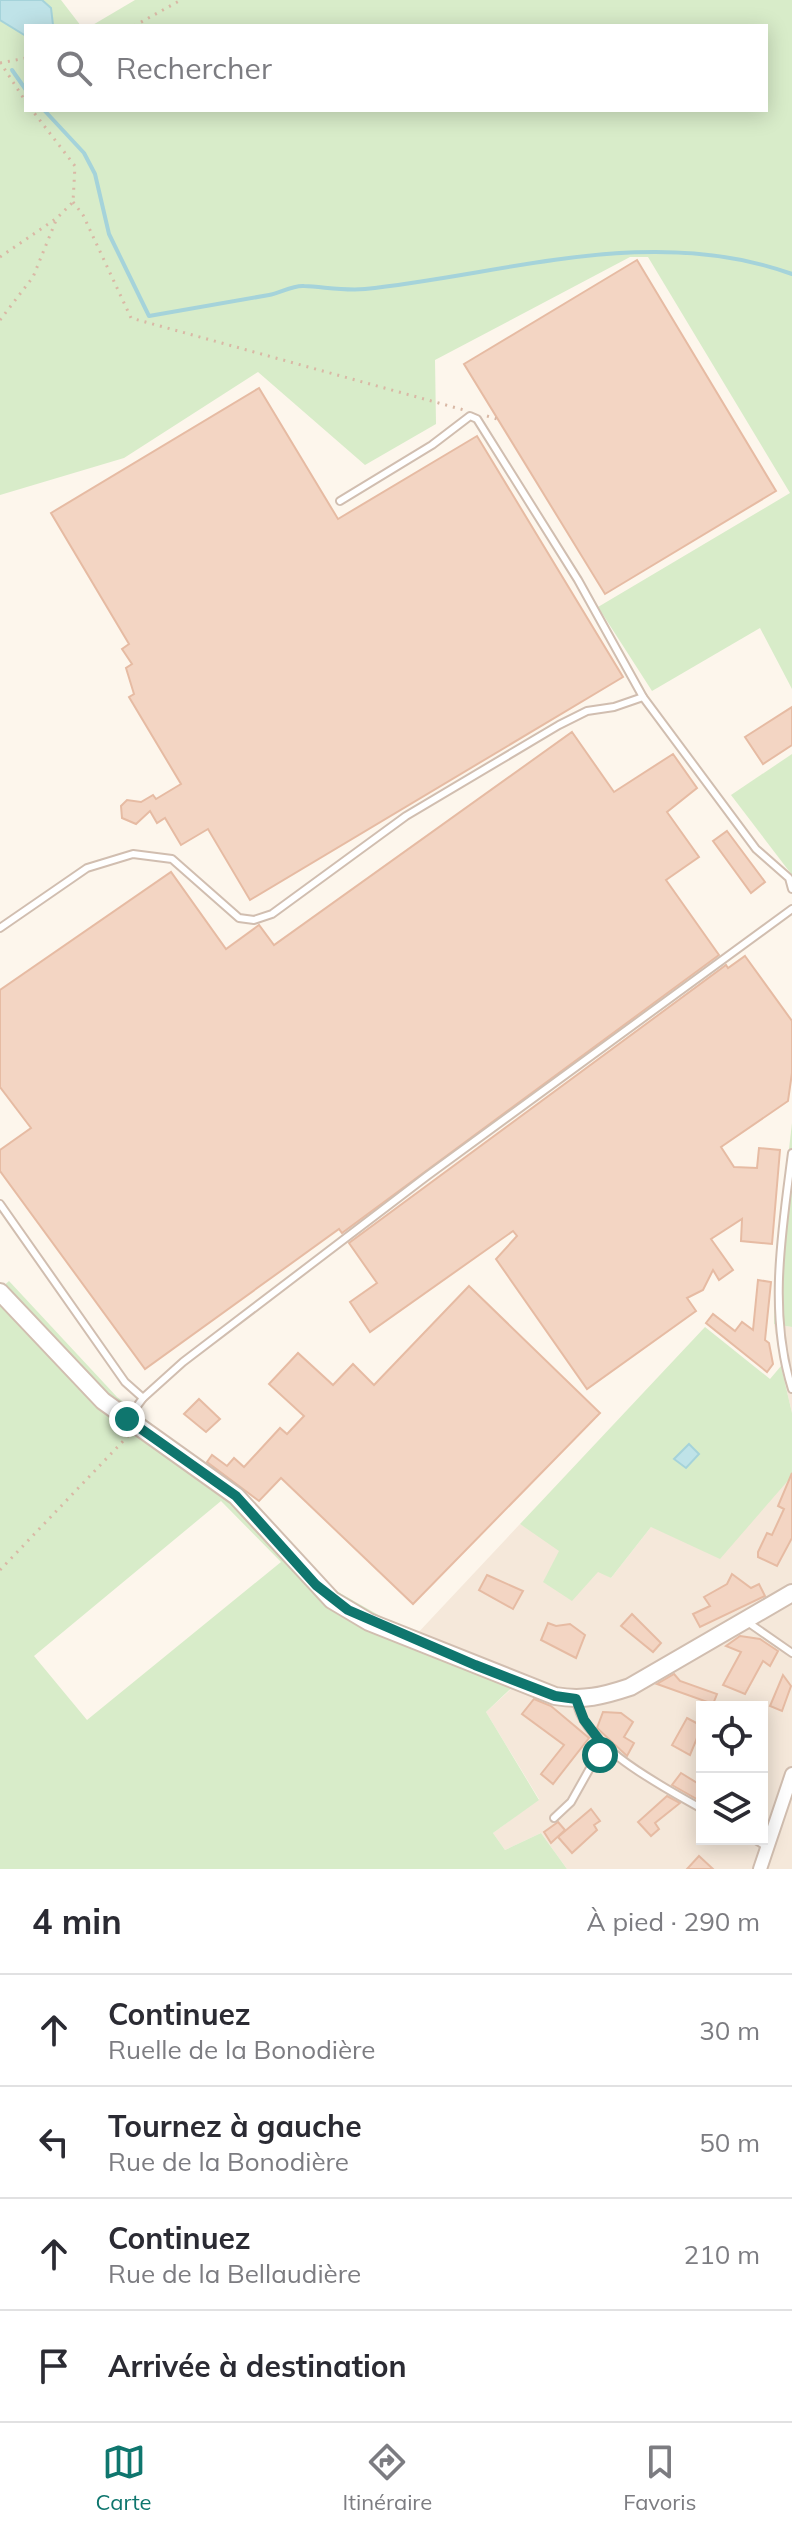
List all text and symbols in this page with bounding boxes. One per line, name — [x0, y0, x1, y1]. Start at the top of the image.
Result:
search box — [24, 24, 768, 112]
icon: search — [52, 46, 96, 90]
text: Rechercher — [116, 49, 272, 87]
route end — [109, 1401, 145, 1437]
map controls — [696, 1701, 768, 1845]
button: locate — [696, 1701, 768, 1773]
route start — [582, 1737, 618, 1773]
button: layers — [696, 1773, 768, 1845]
text: 4 min — [32, 1900, 122, 1943]
text: À pied · 290 m — [587, 1905, 760, 1938]
text: Continuez — [108, 1995, 251, 2033]
icon: ahead — [32, 2008, 76, 2052]
text: 30 m — [699, 2014, 760, 2047]
text: Ruelle de la Bonodière — [108, 2033, 376, 2066]
text: Tournez à gauche — [108, 2107, 362, 2145]
icon: left — [32, 2120, 76, 2164]
text: 50 m — [699, 2126, 760, 2159]
text: Rue de la Bonodière — [108, 2145, 349, 2178]
text: Continuez — [108, 2219, 251, 2257]
icon: ahead — [32, 2232, 76, 2276]
text: 210 m — [684, 2238, 760, 2271]
text: Rue de la Bellaudière — [108, 2257, 361, 2290]
icon: arrive — [32, 2344, 76, 2388]
text: Arrivée à destination — [108, 2347, 407, 2385]
tab: Carte — [96, 2440, 152, 2516]
tab: Itinéraire — [343, 2440, 432, 2516]
tab: Favoris — [623, 2440, 696, 2516]

